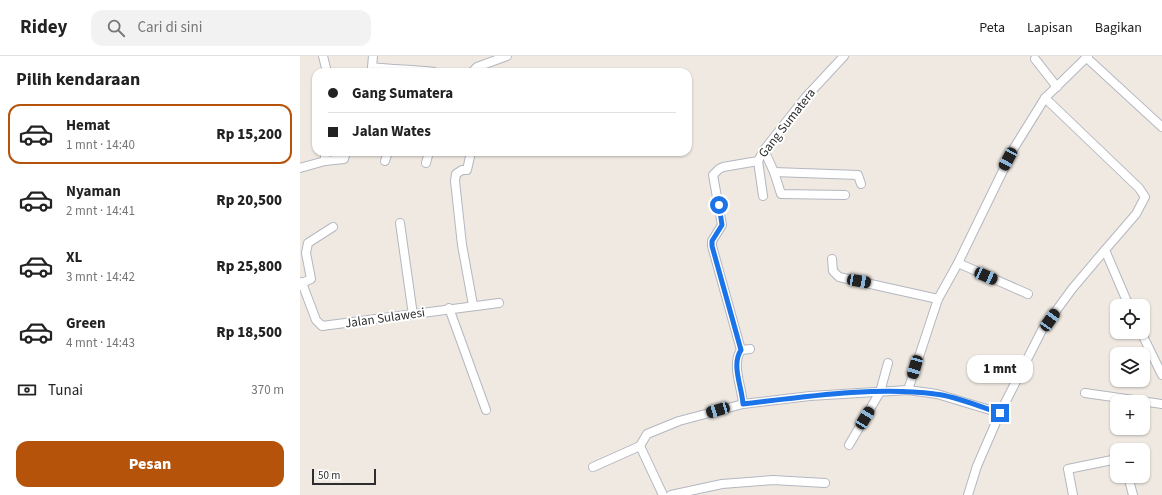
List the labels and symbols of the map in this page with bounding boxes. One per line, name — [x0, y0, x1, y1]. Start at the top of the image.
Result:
street label: Gang Sumatera — [754, 85, 820, 161]
car — [997, 146, 1019, 172]
route start — [710, 196, 728, 214]
car — [973, 266, 999, 286]
car — [846, 273, 872, 289]
street label: Jalan Sulawesi — [344, 303, 426, 333]
car — [1038, 307, 1062, 333]
car — [906, 354, 924, 380]
callout: 1 mnt — [967, 355, 1033, 383]
car — [705, 401, 731, 419]
route end — [991, 404, 1009, 422]
car — [854, 405, 876, 431]
scale bar — [312, 467, 376, 486]

